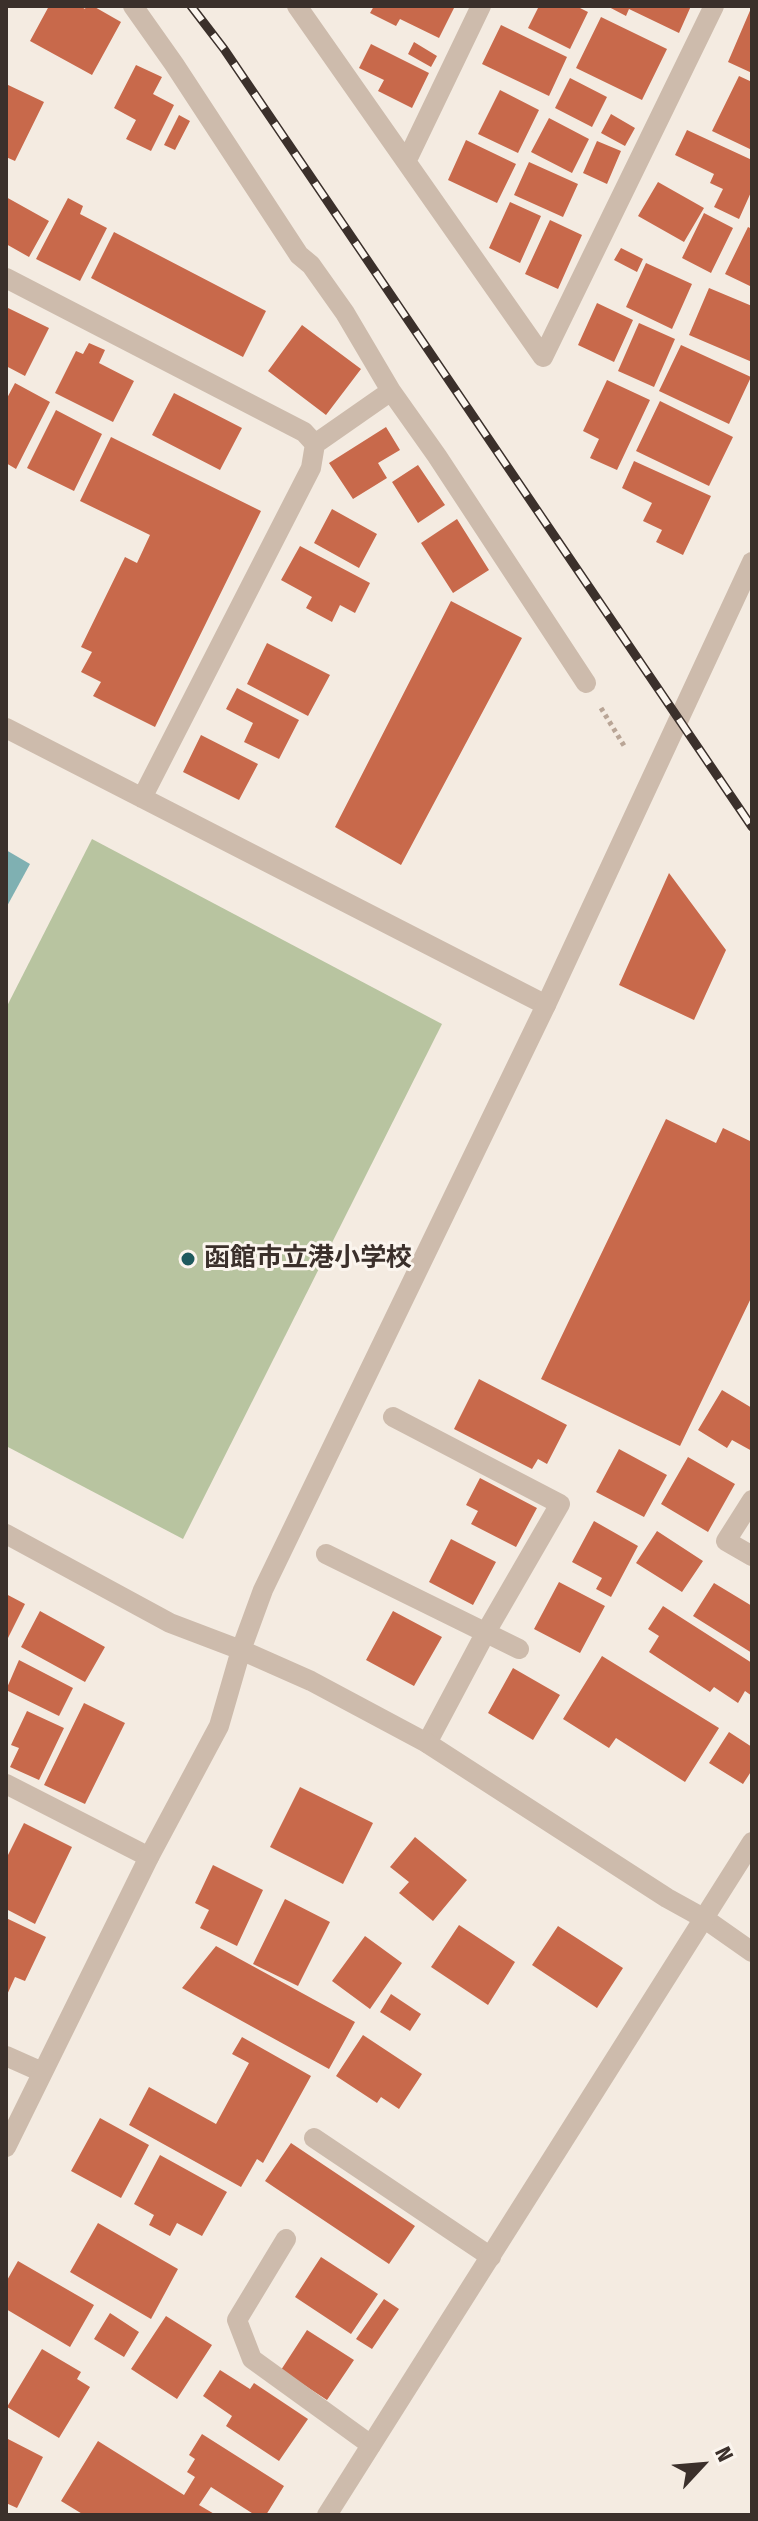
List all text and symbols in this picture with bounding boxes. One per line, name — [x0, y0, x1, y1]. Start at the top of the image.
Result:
place label: 函館市立港小学校 — [204, 1243, 412, 1275]
marker: 函館市立港小学校 — [179, 1250, 197, 1268]
north arrow — [662, 2425, 742, 2505]
text: N — [709, 2442, 739, 2466]

